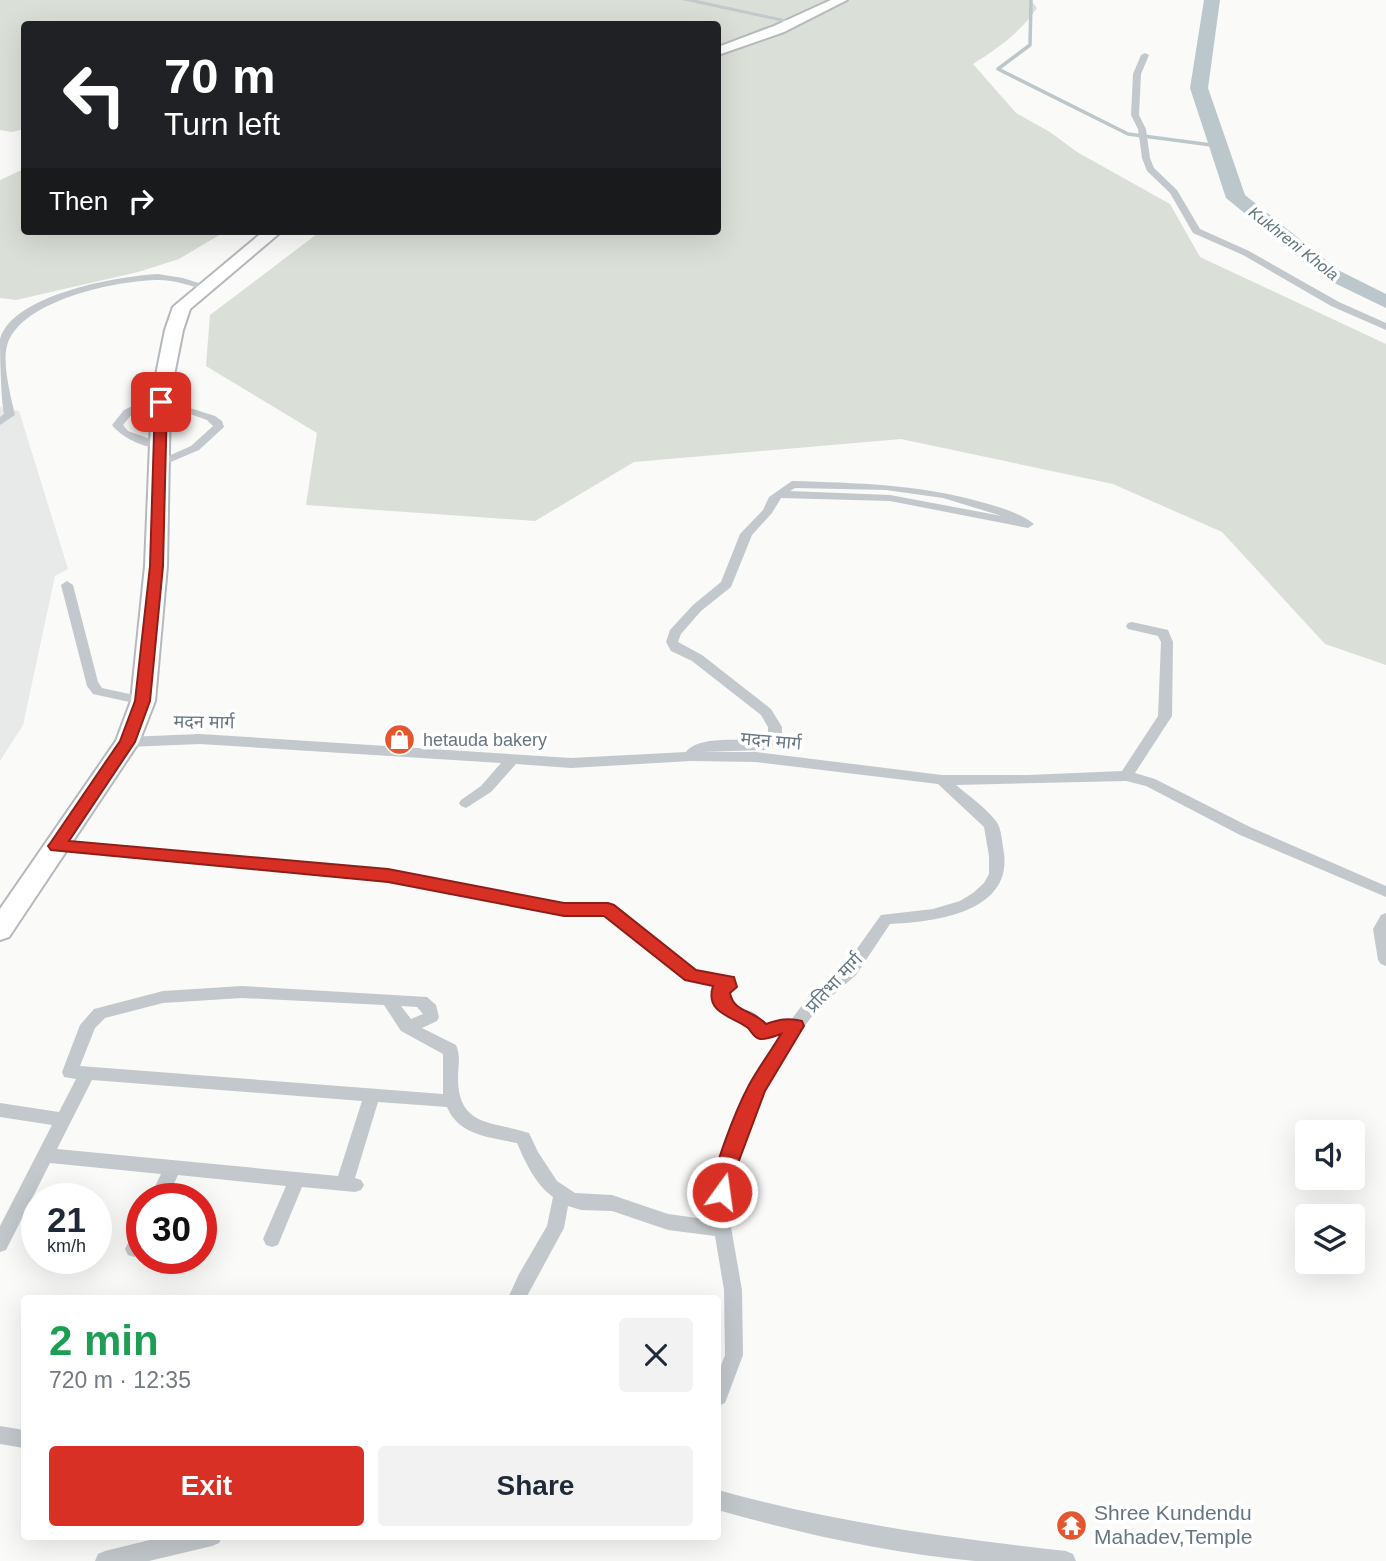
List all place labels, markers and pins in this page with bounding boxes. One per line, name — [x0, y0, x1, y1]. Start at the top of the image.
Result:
pin — [131, 372, 191, 432]
shop icon: hetauda bakery — [383, 723, 417, 757]
place label: hetauda bakery — [423, 730, 547, 750]
place label: Shree Kundendu Mahadev,Temple — [1094, 1501, 1252, 1548]
temple icon: Shree Kundendu Mahadev,Temple — [1054, 1508, 1088, 1542]

